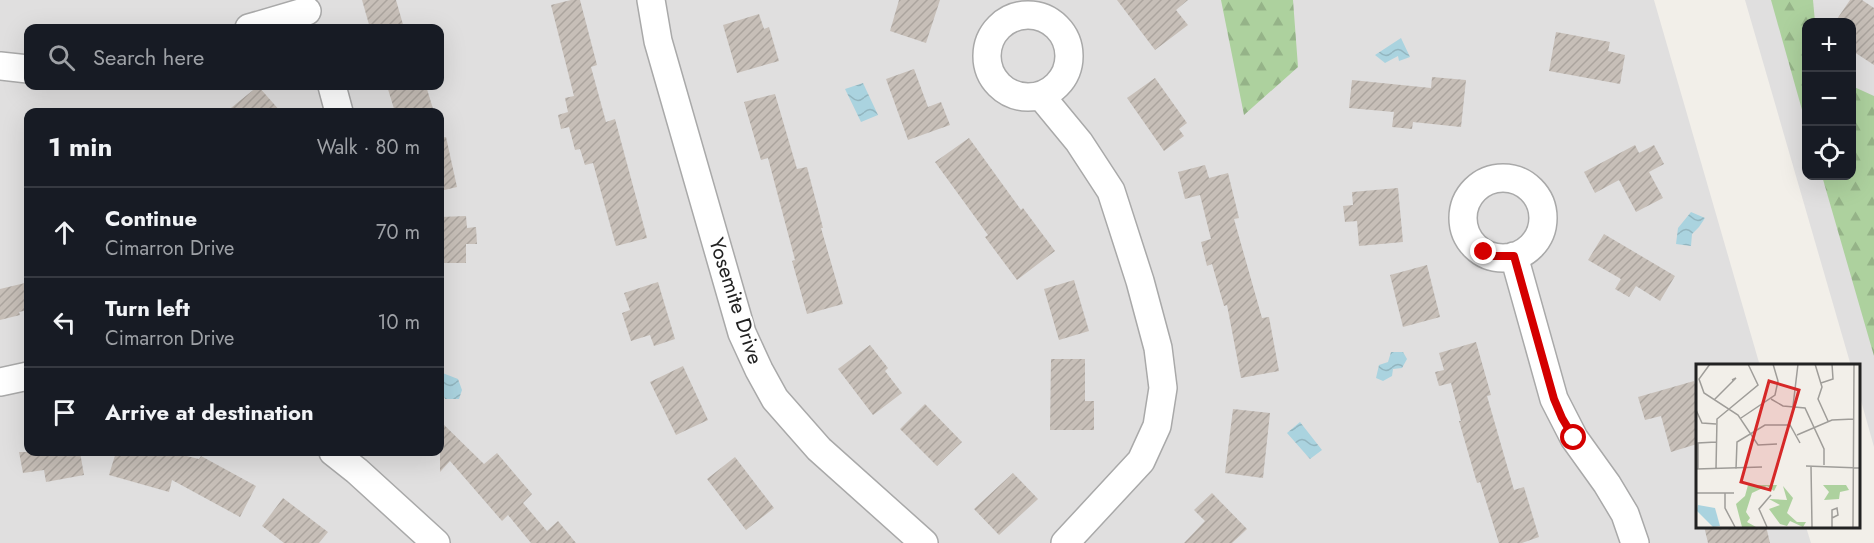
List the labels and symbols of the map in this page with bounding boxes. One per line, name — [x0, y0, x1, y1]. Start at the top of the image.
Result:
street label: Yosemite Drive — [701, 234, 771, 368]
route end — [1470, 238, 1496, 264]
inset map — [1696, 364, 1859, 528]
route start — [1560, 424, 1586, 450]

